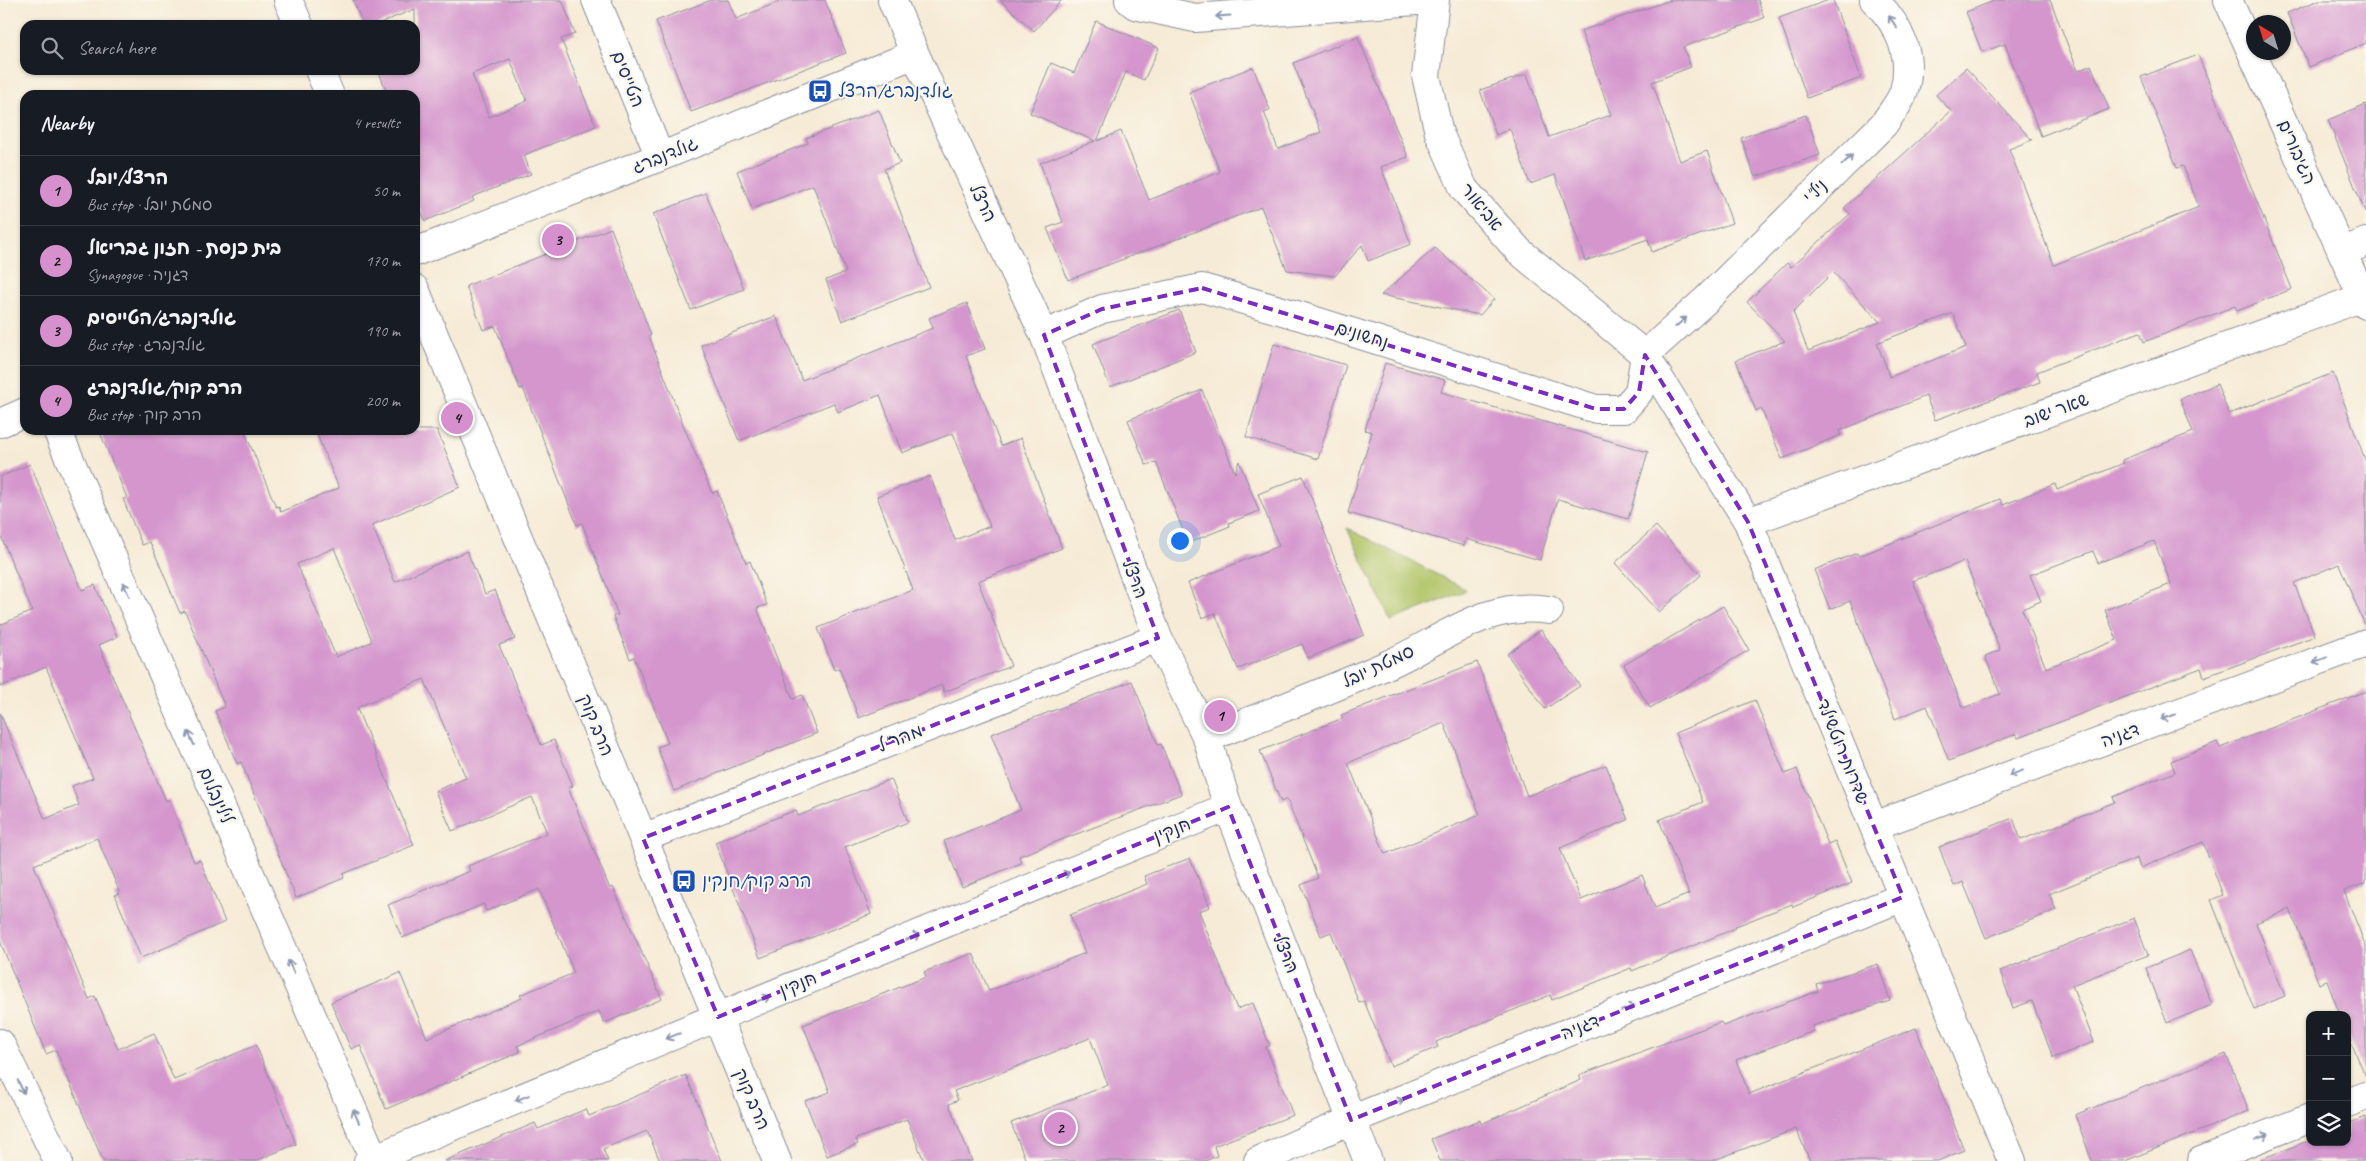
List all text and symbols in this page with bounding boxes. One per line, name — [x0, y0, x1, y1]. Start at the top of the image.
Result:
one-way arrow — [1215, 11, 1231, 21]
one-way arrow — [1888, 15, 1898, 29]
north arrow — [2246, 15, 2291, 60]
search box — [20, 20, 420, 75]
icon: search — [38, 34, 66, 62]
text: Search here — [78, 36, 155, 60]
street label: הטייסים — [607, 47, 649, 111]
bus stop icon: גולדנברג/הרצל — [807, 78, 833, 104]
place label: גולדנברג/הרצל — [838, 80, 953, 102]
text: Nearby — [40, 110, 93, 136]
text: 4 results — [353, 113, 400, 133]
street label: הגיבורים — [2273, 116, 2321, 188]
street label: גולדנברג — [629, 132, 701, 178]
one-way arrow — [1841, 154, 1854, 166]
text: הרצל/יובל — [87, 166, 168, 190]
street label: ניל"י — [1798, 174, 1832, 208]
street label: אביאור — [1456, 179, 1508, 236]
street label: הרצל — [965, 180, 1001, 226]
text: 1 — [52, 181, 60, 201]
text: 50 m — [373, 181, 400, 201]
text: Bus stop · סמטת יובל — [87, 195, 212, 215]
pin: 3 — [542, 221, 574, 259]
text: בית כנסת - חזון גבריאל — [87, 236, 281, 260]
text: 2 — [52, 251, 60, 271]
text: 170 m — [366, 251, 400, 271]
text: Synagogue · דגניה — [87, 265, 188, 285]
text: גולדנברג/הטייסים — [87, 306, 236, 330]
street label: נחשונים — [1333, 317, 1391, 353]
one-way arrow — [1675, 317, 1688, 328]
text: 3 — [52, 321, 60, 341]
text: 190 m — [366, 321, 400, 341]
text: Bus stop · גולדנברג — [87, 335, 205, 355]
text: הרב קוק/גולדנברג — [87, 376, 243, 400]
street label: שאר ישוב — [2020, 388, 2092, 432]
text: 4 — [52, 391, 60, 411]
text: 200 m — [366, 391, 400, 411]
pin: 4 — [441, 399, 473, 437]
text: Bus stop · הרב קוק — [87, 405, 202, 425]
your location — [1167, 528, 1193, 554]
street label: הרצל — [1118, 557, 1152, 601]
one-way arrow — [121, 582, 131, 597]
street label: סמטת יובל — [1338, 640, 1418, 692]
one-way arrow — [2313, 656, 2329, 665]
street label: הרב קוק — [574, 691, 618, 759]
street label: שדרות רוטשילד — [1812, 695, 1874, 807]
pin: 1 — [1204, 697, 1236, 735]
one-way arrow — [2161, 713, 2176, 722]
street label: דגניה — [2098, 718, 2142, 752]
street label: מהר"ל — [874, 719, 926, 757]
one-way arrow — [186, 731, 196, 746]
street label: לילינבלום — [194, 763, 238, 827]
one-way arrow — [2009, 769, 2024, 778]
street label: חנקין — [1150, 813, 1194, 847]
bus stop icon: הרב קוק/חנקין — [671, 868, 697, 894]
place label: הרב קוק/חנקין — [702, 870, 812, 892]
one-way arrow — [1055, 870, 1070, 879]
street label: הרצל — [1268, 931, 1304, 977]
one-way arrow — [905, 932, 920, 941]
one-way arrow — [1771, 942, 1786, 951]
one-way arrow — [285, 960, 295, 975]
street label: חנקין — [776, 967, 820, 1001]
one-way arrow — [755, 993, 770, 1003]
one-way arrow — [1620, 1003, 1635, 1012]
street label: דגניה — [1557, 1009, 1603, 1045]
map controls — [2306, 1011, 2351, 1146]
button: + — [2306, 1011, 2351, 1056]
one-way arrow — [665, 1032, 680, 1041]
button: − — [2306, 1056, 2351, 1101]
street label: הרב קוק — [729, 1065, 775, 1133]
one-way arrow — [17, 1079, 27, 1094]
one-way arrow — [515, 1093, 530, 1103]
one-way arrow — [1389, 1097, 1404, 1106]
button: layers — [2306, 1101, 2351, 1146]
one-way arrow — [350, 1109, 360, 1124]
pin: 2 — [1044, 1109, 1076, 1147]
one-way arrow — [2254, 1132, 2270, 1141]

